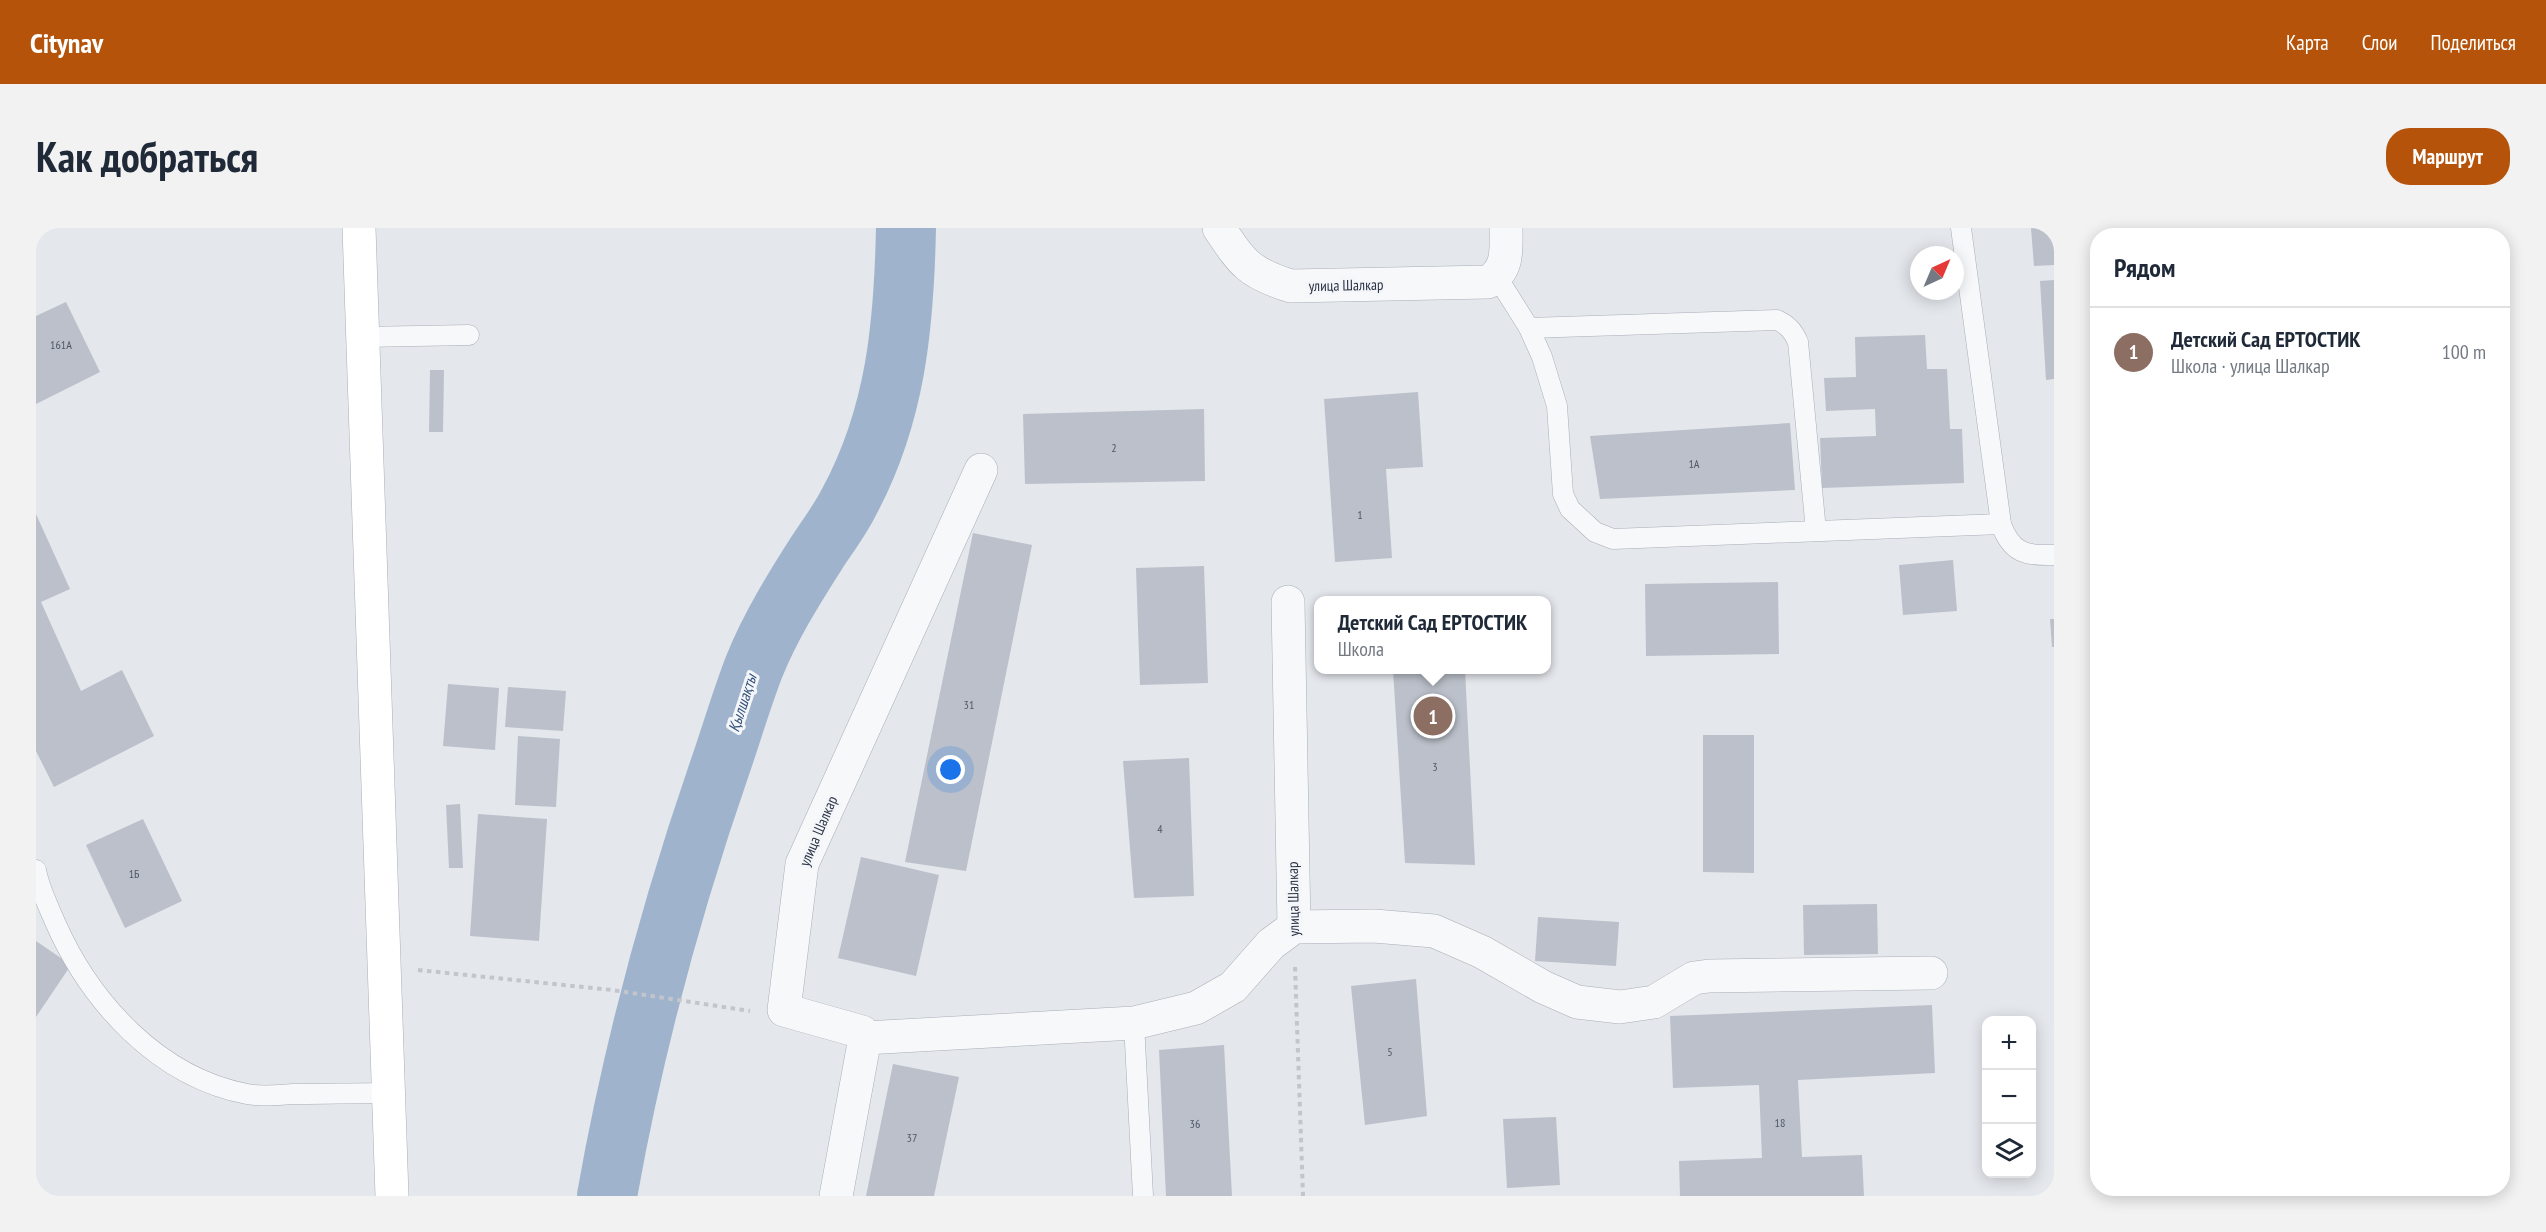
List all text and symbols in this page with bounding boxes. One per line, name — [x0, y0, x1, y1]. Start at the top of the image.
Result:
text: Citynav — [30, 24, 103, 61]
text: Карта — [2286, 29, 2329, 56]
text: Слои — [2362, 29, 2397, 56]
text: Поделиться — [2430, 29, 2516, 56]
button: Маршрут — [2386, 128, 2510, 185]
text: Как добраться — [36, 129, 258, 184]
north arrow — [1910, 246, 1964, 300]
text: Рядом — [2114, 251, 2175, 284]
street label: улица Шалкар — [1308, 275, 1384, 295]
text: Детский Сад ЕРТОСТИК — [2171, 325, 2361, 353]
house number: 161А — [50, 337, 72, 352]
text: 1 — [2129, 339, 2138, 365]
text: 100 m — [2442, 339, 2486, 365]
text: Школа · улица Шалкар — [2171, 353, 2330, 379]
house number: 2 — [1111, 440, 1117, 455]
house number: 1А — [1688, 456, 1700, 471]
house number: 1 — [1357, 507, 1363, 522]
popup — [1314, 596, 1551, 674]
text: Детский Сад ЕРТОСТИК — [1338, 608, 1527, 636]
text: Школа — [1338, 636, 1384, 662]
water label: Қылшақты — [723, 670, 761, 734]
pin: 1 — [1414, 694, 1452, 738]
house number: 31 — [964, 697, 974, 712]
your location — [936, 755, 965, 784]
house number: 3 — [1432, 759, 1438, 774]
street label: улица Шалкар — [795, 793, 841, 869]
house number: 4 — [1157, 821, 1163, 836]
street label: улица Шалкар — [1283, 861, 1303, 937]
house number: 1Б — [129, 866, 139, 881]
map controls — [1982, 1016, 2036, 1178]
button: + — [1982, 1016, 2036, 1070]
house number: 5 — [1387, 1044, 1393, 1059]
button: − — [1982, 1070, 2036, 1124]
house number: 18 — [1775, 1115, 1785, 1130]
house number: 36 — [1190, 1116, 1200, 1131]
button: layers — [1982, 1124, 2036, 1178]
house number: 37 — [907, 1130, 917, 1145]

